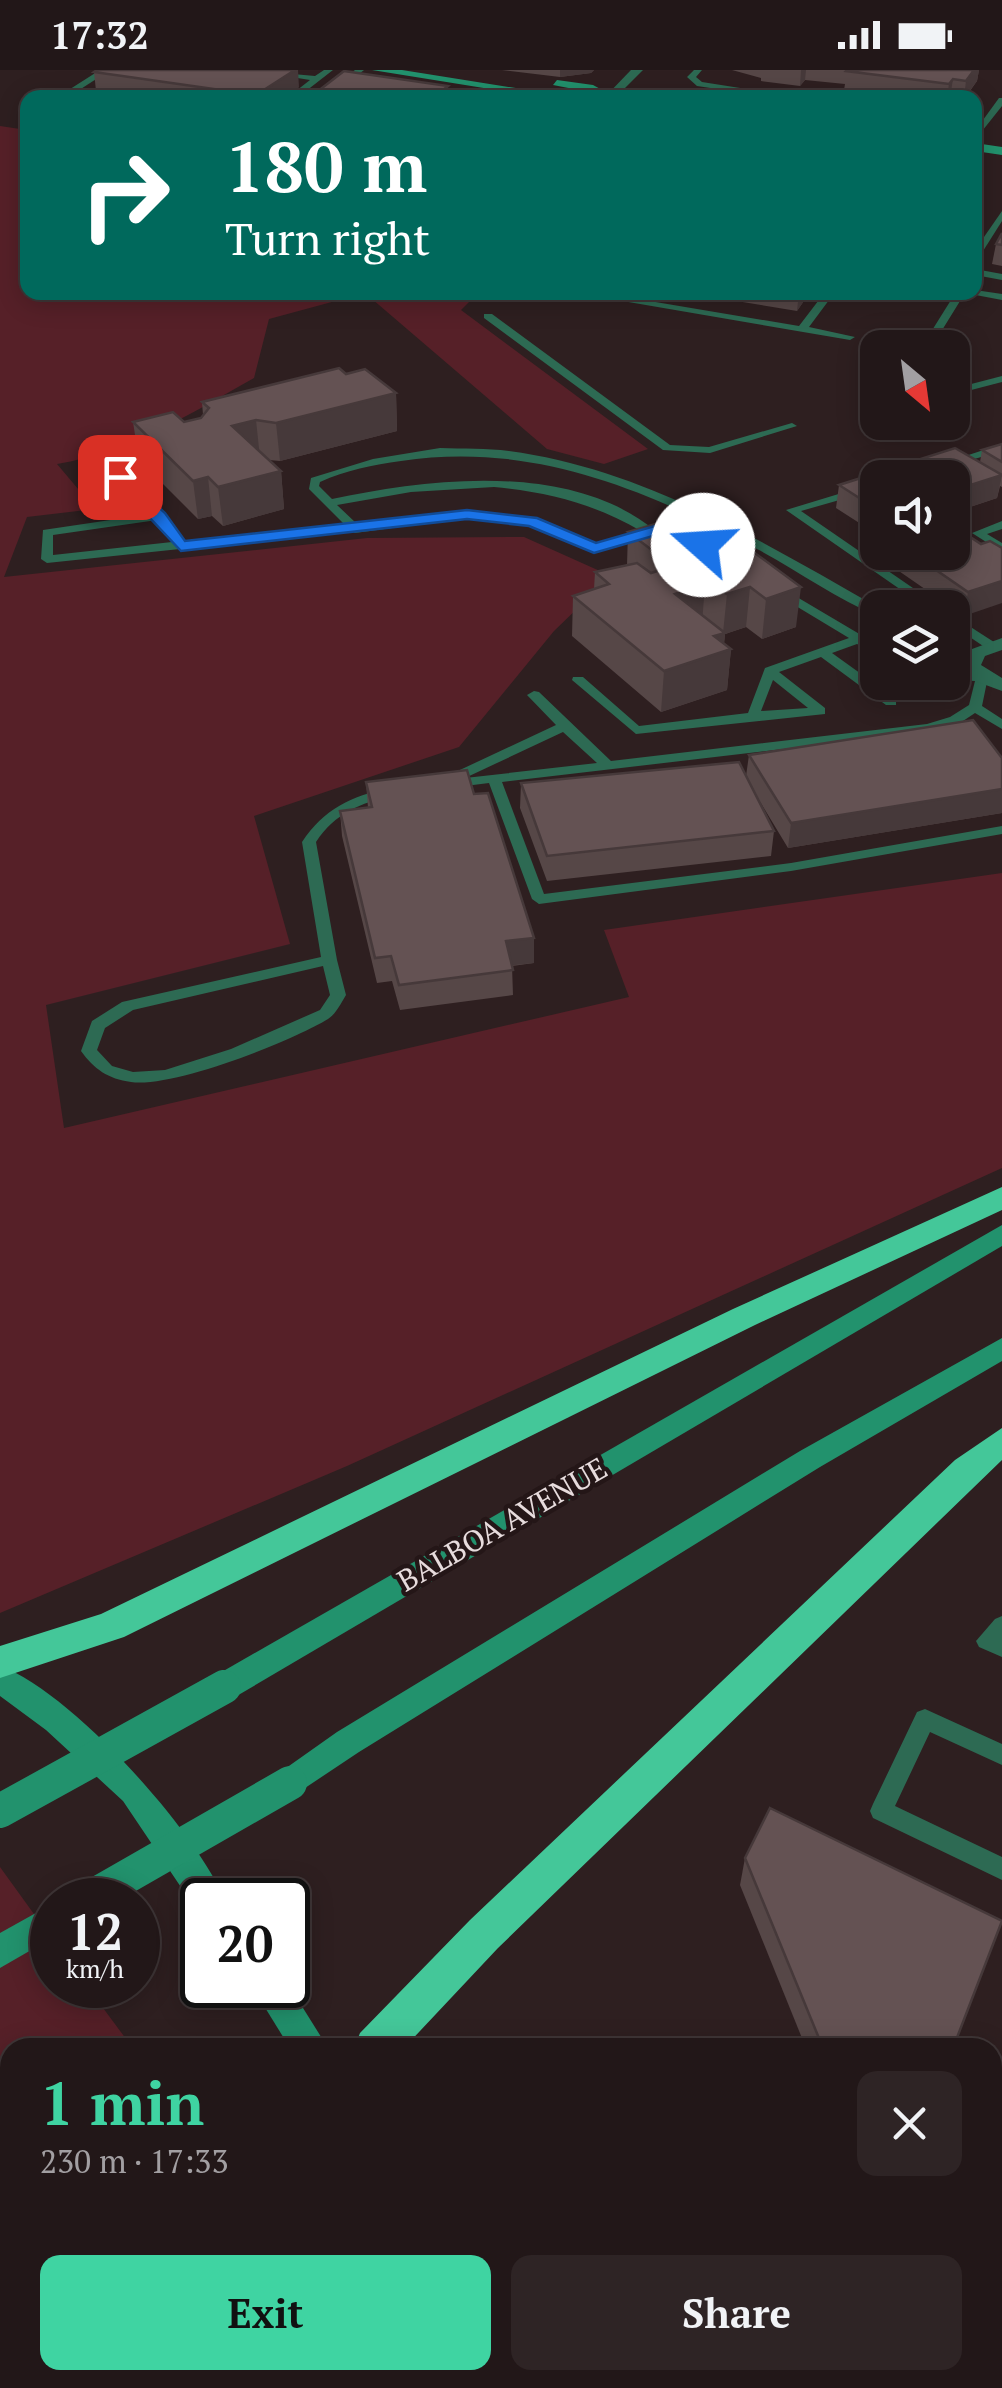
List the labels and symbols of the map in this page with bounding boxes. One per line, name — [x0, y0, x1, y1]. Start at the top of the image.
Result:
north arrow — [860, 330, 970, 440]
pin — [78, 435, 163, 520]
position arrow — [651, 493, 755, 597]
street label: BALBOA AVENUE — [390, 1448, 614, 1600]
speed limit sign: 20 — [180, 1878, 310, 2008]

